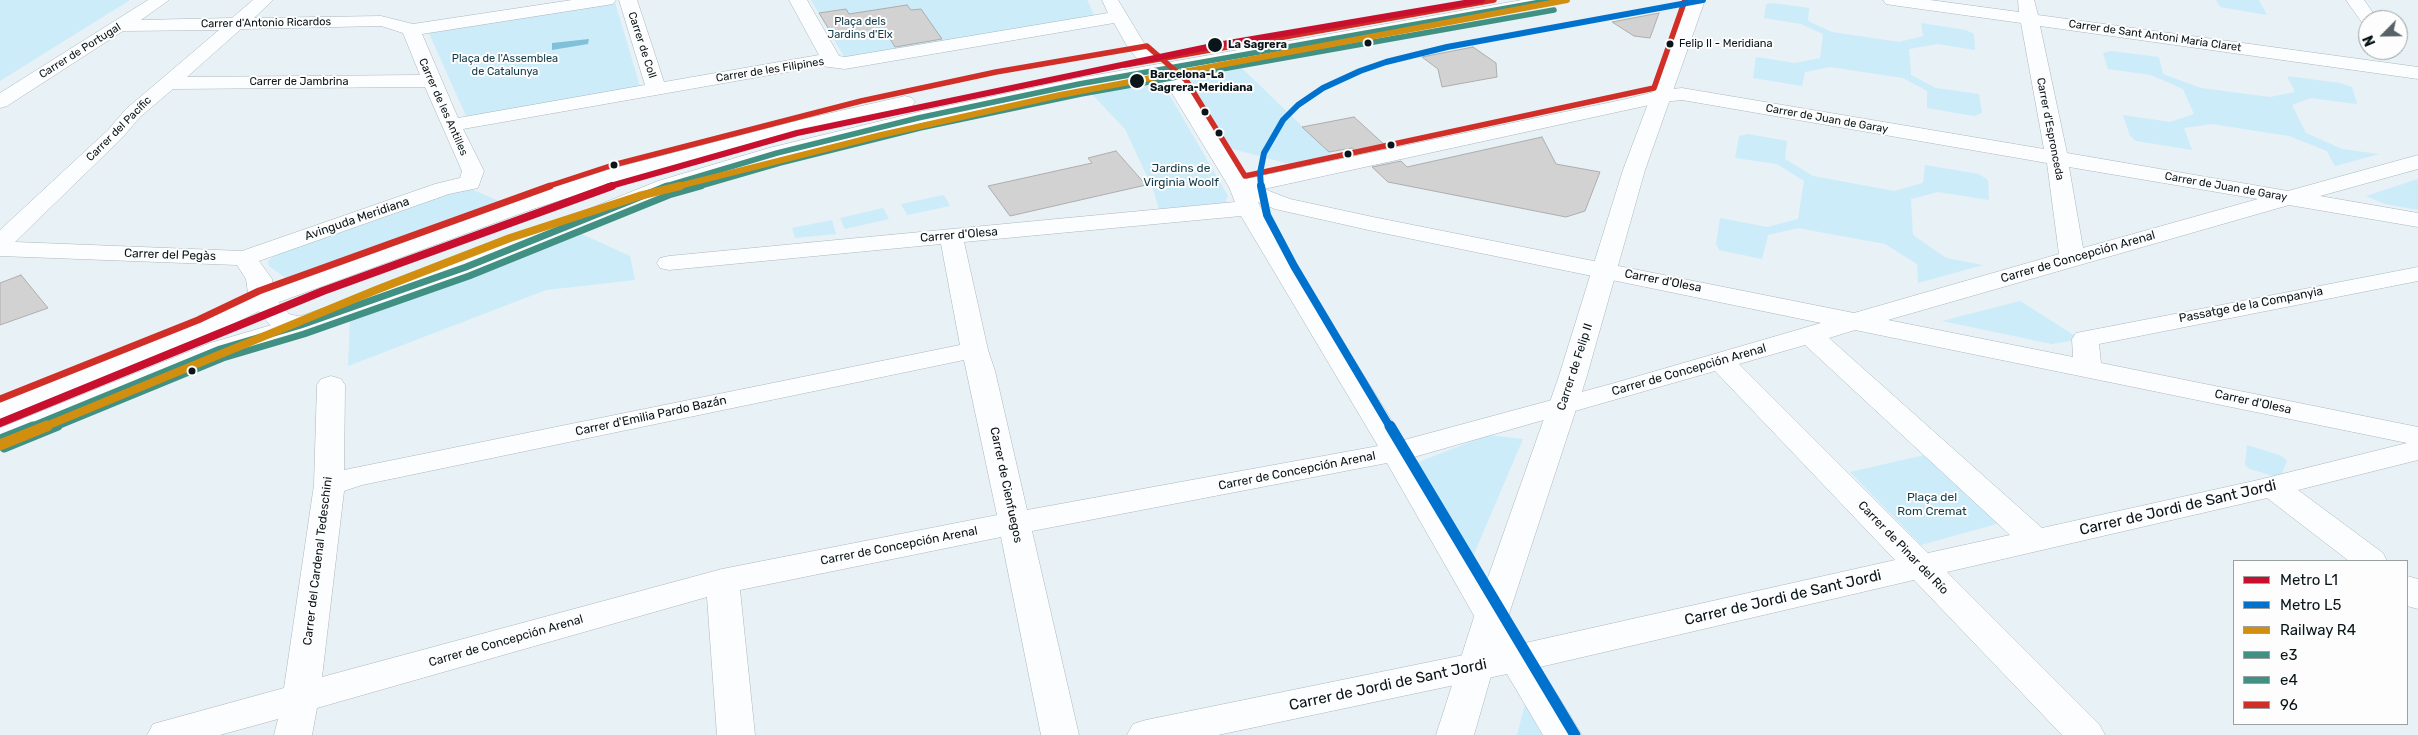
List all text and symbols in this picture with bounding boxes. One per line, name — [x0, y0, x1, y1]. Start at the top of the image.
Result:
street label: Carrer de Coll — [625, 10, 659, 80]
north arrow — [2358, 10, 2408, 60]
street label: Carrer d'Antonio Ricardos — [201, 15, 331, 31]
park label: Plaça dels Jardins d'Elx — [827, 15, 893, 41]
street label: Carrer de Sant Antoni Maria Claret — [2068, 17, 2242, 55]
street label: Carrer de Portugal — [37, 21, 123, 81]
text: N — [2360, 33, 2379, 49]
marker: La Sagrera — [1206, 36, 1224, 54]
place label: Felip II - Meridiana — [1679, 37, 1773, 51]
place label: La Sagrera — [1228, 38, 1287, 52]
unlabelled marker — [1363, 38, 1373, 48]
marker: Felip II - Meridiana — [1665, 39, 1675, 49]
park label: Plaça de l'Assemblea de Catalunya — [452, 52, 558, 78]
street label: Carrer de les Filipines — [715, 55, 825, 85]
street label: Carrer de les Antilles — [416, 56, 470, 158]
place label: Barcelona-La Sagrera-Meridiana — [1150, 68, 1253, 94]
marker: Barcelona-La Sagrera-Meridiana — [1128, 72, 1146, 90]
street label: Carrer de Jambrina — [250, 75, 348, 89]
street label: Carrer d'Espronceda — [2034, 77, 2066, 181]
street label: Carrer del Pacífic — [84, 94, 154, 164]
street label: Carrer de Juan de Garay — [1765, 102, 1889, 136]
unlabelled marker — [1200, 107, 1210, 117]
unlabelled marker — [1214, 128, 1224, 138]
unlabelled marker — [1386, 140, 1396, 150]
unlabelled marker — [1343, 149, 1353, 159]
unlabelled marker — [609, 160, 619, 170]
park label: Jardins de Virginia Woolf — [1143, 162, 1219, 190]
street label: Carrer de Juan de Garay — [2164, 170, 2288, 204]
street label: Avinguda Meridiana — [303, 194, 411, 244]
street label: Carrer d'Olesa — [919, 224, 999, 246]
street label: Carrer de Concepción Arenal — [1999, 228, 2157, 286]
street label: Carrer del Pegàs — [124, 246, 216, 264]
street label: Carrer d'Olesa — [1623, 266, 1703, 296]
street label: Passatge de la Companyia — [2178, 284, 2324, 326]
street label: Carrer de Felip II — [1554, 322, 1596, 412]
street label: Carrer de Concepción Arenal — [1610, 341, 1768, 399]
unlabelled marker — [187, 366, 197, 376]
street label: Carrer d'Olesa — [2213, 387, 2293, 417]
street label: Carrer d'Emilia Pardo Bazán — [574, 393, 728, 439]
street label: Carrer de Cienfuegos — [987, 426, 1025, 544]
street label: Carrer de Concepción Arenal — [1217, 449, 1377, 493]
street label: Carrer del Cardenal Tedeschini — [301, 476, 335, 646]
street label: Carrer de Jordi de Sant Jordi — [2078, 477, 2278, 539]
park label: Plaça del Rom Cremat — [1897, 491, 1967, 519]
street label: Carrer de Pinar del Río — [1855, 498, 1951, 598]
street label: Carrer de Concepción Arenal — [819, 524, 979, 568]
legend — [2233, 560, 2408, 725]
street label: Carrer de Jordi de Sant Jordi — [1683, 567, 1883, 629]
text: Metro L1 — [2280, 571, 2338, 589]
text: Metro L5 — [2280, 596, 2341, 614]
street label: Carrer de Concepción Arenal — [427, 612, 585, 670]
text: Railway R4 — [2280, 621, 2356, 639]
text: e3 — [2280, 646, 2297, 664]
street label: Carrer de Jordi de Sant Jordi — [1288, 655, 1488, 715]
text: e4 — [2280, 671, 2298, 689]
text: 96 — [2280, 696, 2298, 714]

